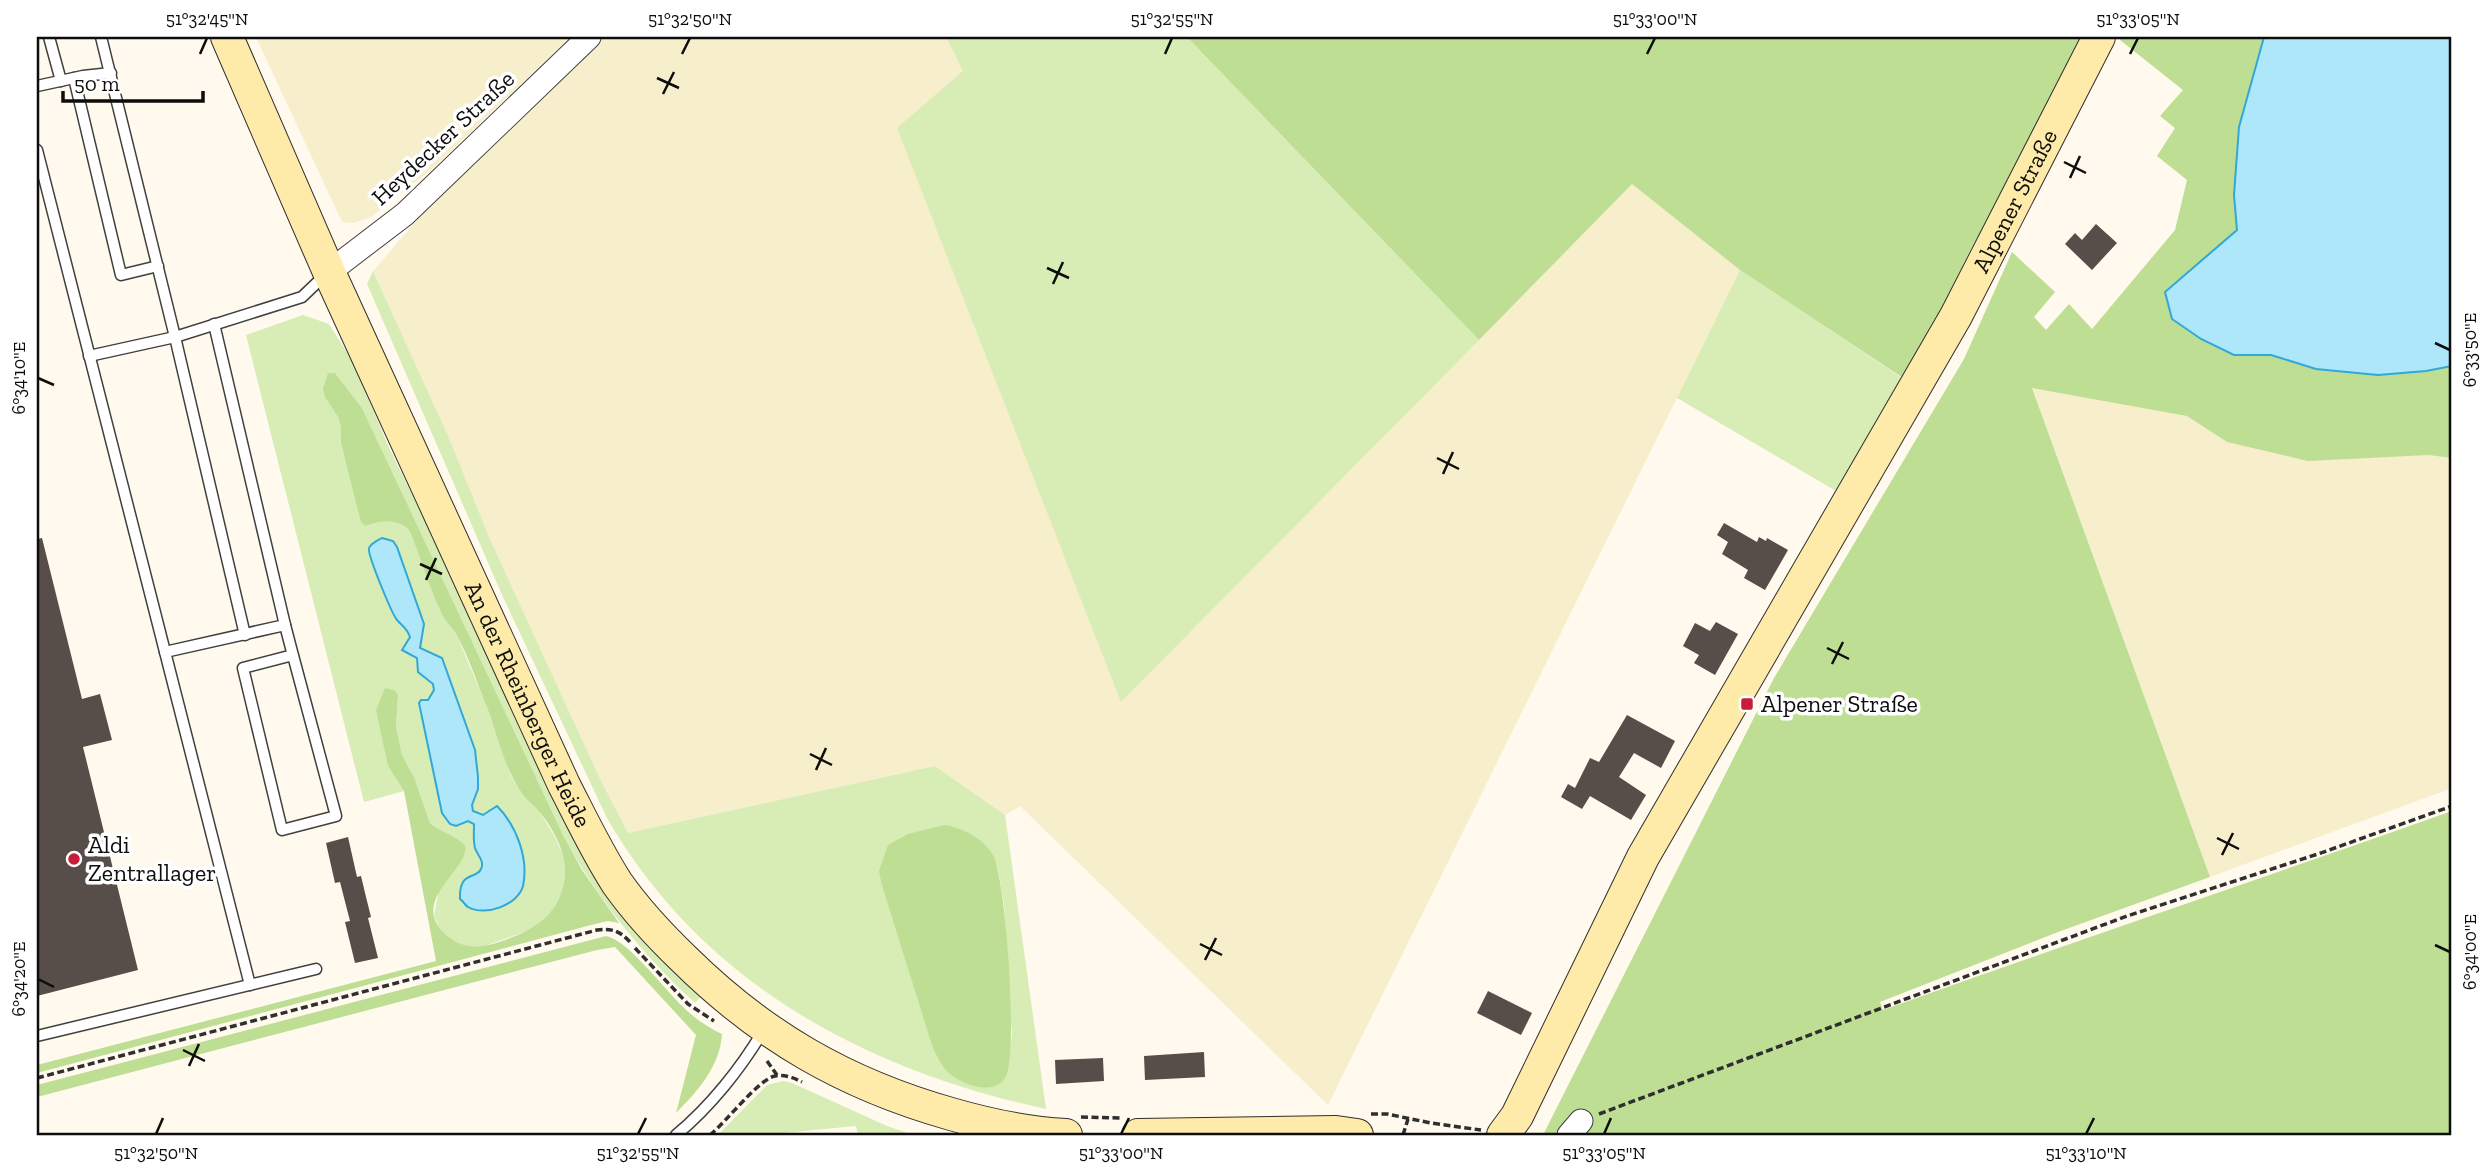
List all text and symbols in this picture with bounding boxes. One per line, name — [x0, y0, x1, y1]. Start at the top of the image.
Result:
text: 51°32'45"N — [166, 8, 248, 30]
text: 51°32'50"N — [648, 8, 732, 30]
text: 51°32'55"N — [1131, 8, 1213, 30]
text: 51°33'00"N — [1613, 8, 1697, 30]
text: 51°33'05"N — [2096, 8, 2180, 30]
scale bar — [63, 60, 203, 104]
street label: Heydecker Straße — [365, 64, 520, 211]
text: 50 m — [74, 71, 120, 96]
street label: Alpener Straße — [1966, 124, 2063, 277]
text: 6°33'50"E — [2459, 313, 2481, 387]
text: 6°34'10"E — [8, 342, 30, 414]
street label: An der Rheinberger Heide — [459, 576, 598, 832]
place label: Alpener Straße — [1761, 689, 1918, 718]
marker: Alpener Straße — [1739, 696, 1755, 712]
place label: Aldi Zentrallager — [88, 830, 216, 887]
marker: Aldi Zentrallager — [66, 851, 82, 867]
text: 6°34'00"E — [2459, 914, 2481, 990]
text: 6°34'20"E — [8, 941, 30, 1017]
text: 51°32'50"N — [114, 1142, 198, 1164]
text: 51°32'55"N — [597, 1142, 679, 1164]
text: 51°33'00"N — [1079, 1142, 1163, 1164]
text: 51°33'05"N — [1562, 1142, 1646, 1164]
text: 51°33'10"N — [2045, 1142, 2127, 1164]

